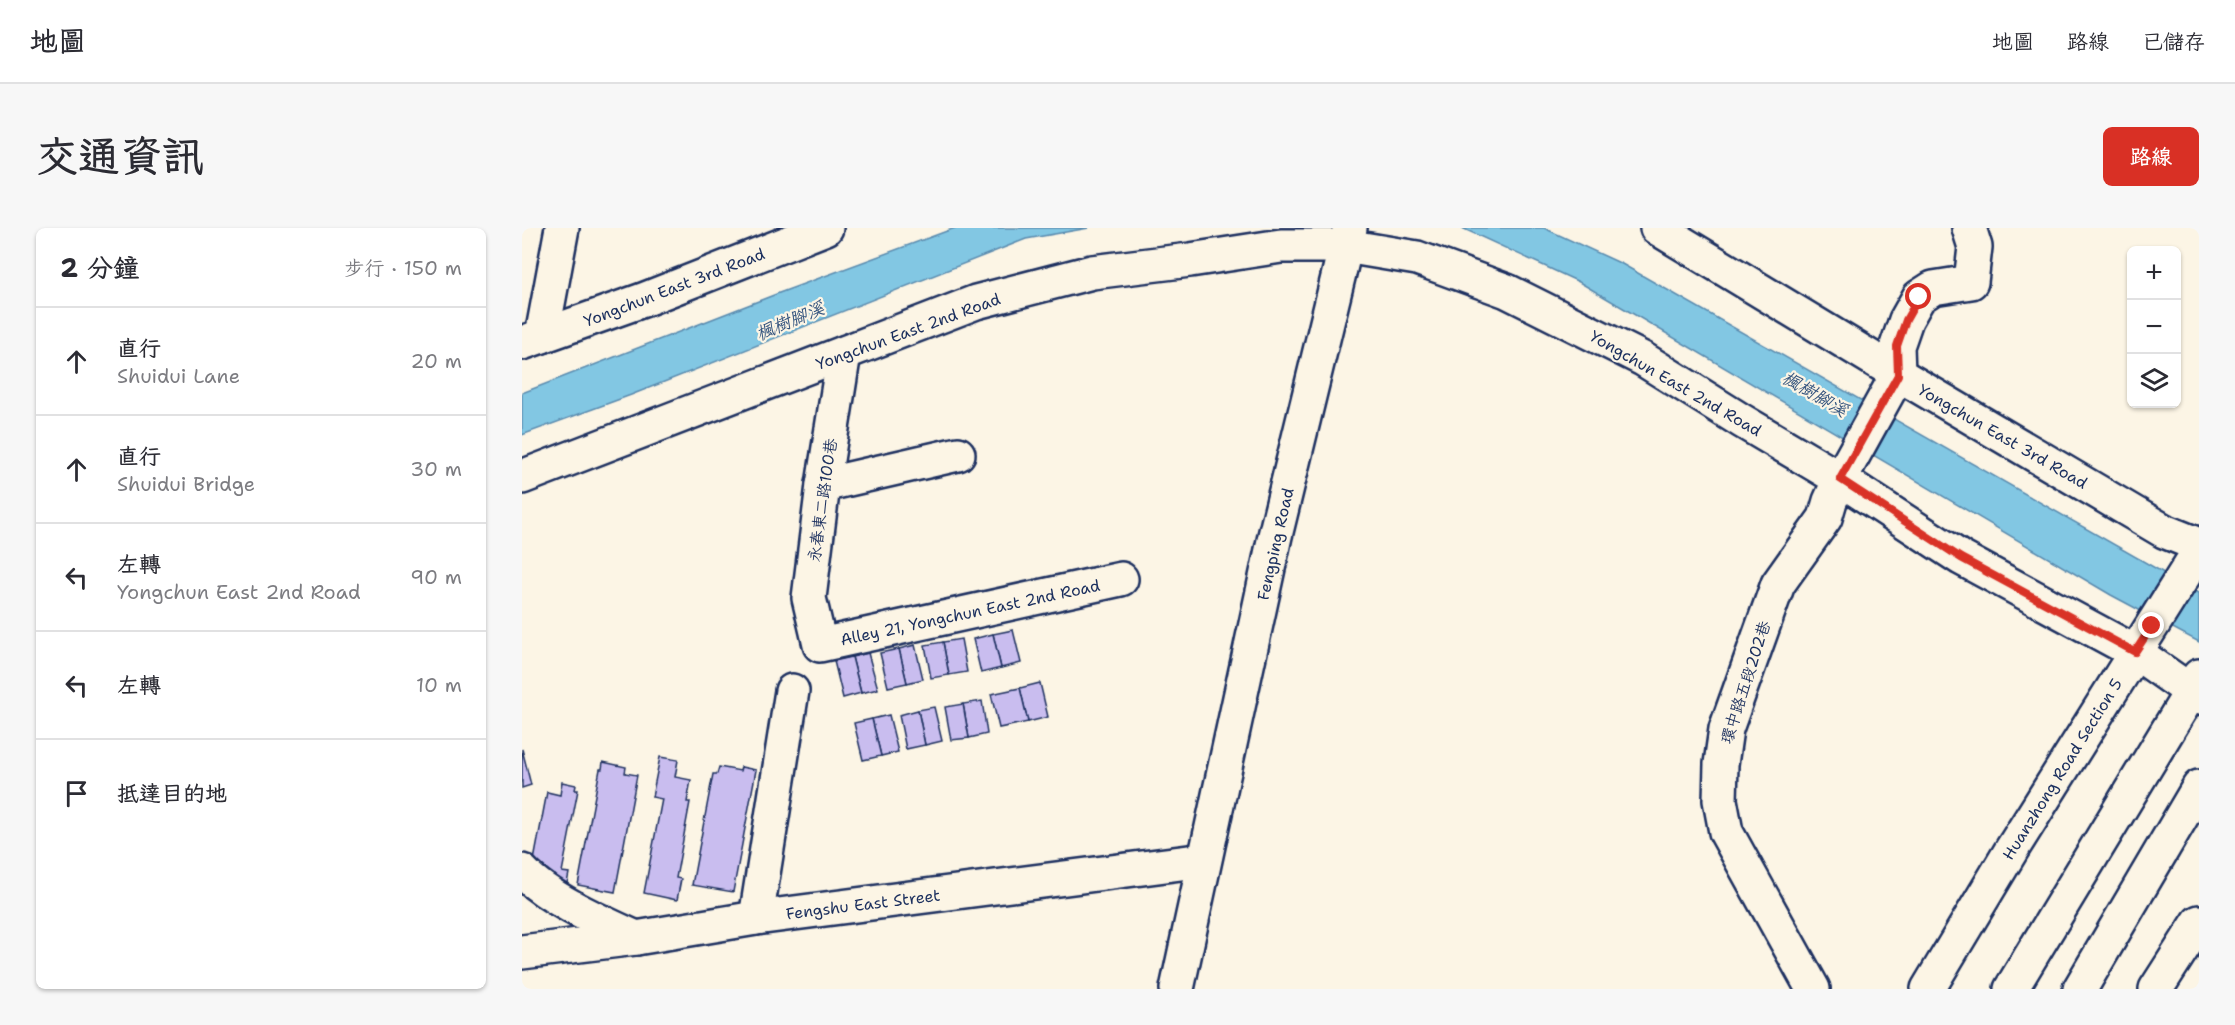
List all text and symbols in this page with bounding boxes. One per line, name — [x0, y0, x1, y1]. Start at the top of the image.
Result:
text: 地圖 — [30, 22, 86, 60]
text: 地圖 — [1992, 28, 2034, 56]
text: 路線 — [2067, 28, 2109, 56]
text: 已儲存 — [2142, 28, 2205, 56]
button: 路線 — [2103, 127, 2199, 186]
text: 交通資訊 — [36, 128, 204, 184]
street label: Yongchun East 3rd Road — [581, 243, 768, 332]
map controls — [2127, 246, 2181, 408]
button: + — [2127, 246, 2181, 300]
text: 2 分鐘 — [60, 250, 139, 285]
text: 步行 · 150 m — [345, 255, 462, 281]
route start — [1905, 283, 1931, 309]
street label: Yongchun East 2nd Road — [813, 288, 1003, 375]
water label: 楓樹腳溪 — [752, 295, 829, 346]
button: − — [2127, 300, 2181, 354]
street label: Yongchun East 2nd Road — [1586, 326, 1765, 441]
text: 直行 — [117, 334, 161, 363]
icon: ahead — [60, 345, 93, 378]
text: 20 m — [411, 348, 462, 374]
button: layers — [2127, 354, 2181, 408]
text: Shuidui Lane — [117, 363, 240, 389]
water label: 楓樹腳溪 — [1778, 366, 1853, 423]
street label: Yongchun East 3rd Road — [1914, 379, 2091, 494]
street label: 永春東二路100巷 — [803, 437, 842, 563]
text: 直行 — [117, 442, 161, 471]
icon: ahead — [60, 453, 93, 486]
text: 30 m — [410, 456, 462, 482]
text: Shuidui Bridge — [117, 471, 255, 497]
street label: Fengping Road — [1252, 486, 1299, 602]
text: 左轉 — [117, 550, 161, 579]
icon: left — [60, 561, 93, 594]
text: 90 m — [410, 564, 462, 590]
street label: Alley 21, Yongchun East 2nd Road — [838, 575, 1102, 650]
text: Yongchun East 2nd Road — [117, 579, 361, 605]
route end — [2138, 612, 2164, 638]
street label: 環中路五段202巷 — [1716, 618, 1775, 746]
icon: left — [60, 669, 93, 702]
text: 左轉 — [117, 671, 161, 700]
text: 10 m — [416, 672, 462, 698]
street label: Huanzhong Road Section 5 — [1998, 675, 2127, 864]
icon: arrive — [60, 777, 93, 810]
text: 抵達目的地 — [117, 779, 227, 808]
street label: Fengshu East Street — [785, 885, 941, 924]

